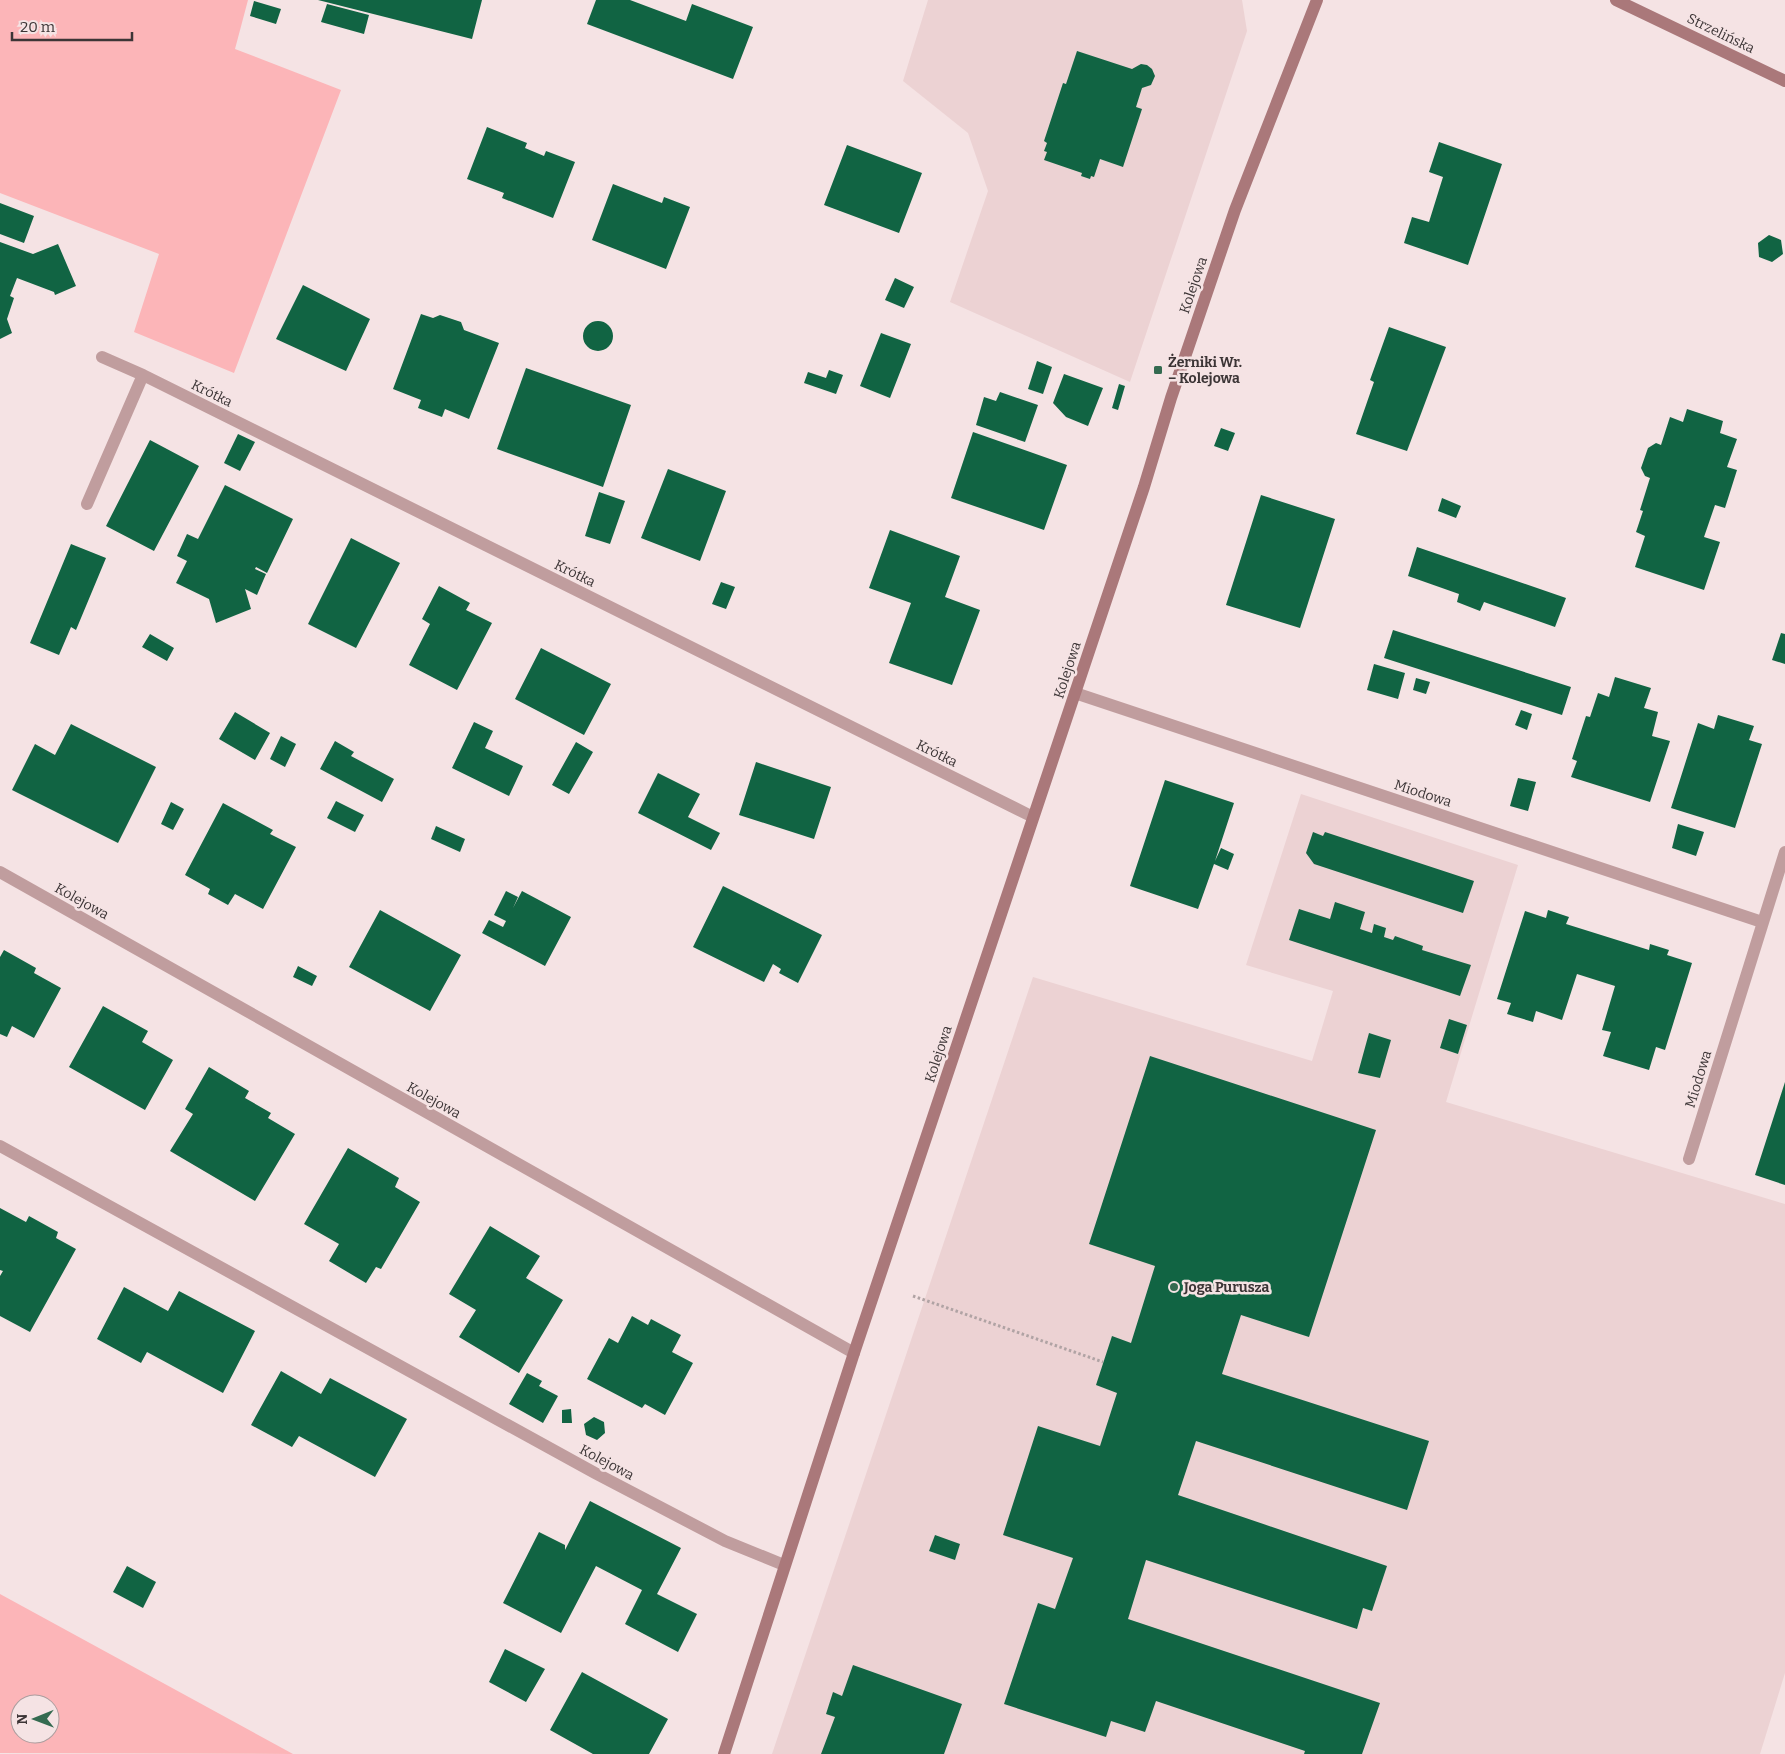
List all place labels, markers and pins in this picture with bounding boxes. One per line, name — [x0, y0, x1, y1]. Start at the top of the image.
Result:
place label: Żerniki Wr. – Kolejowa — [1168, 353, 1242, 387]
marker: Żerniki Wr. – Kolejowa — [1152, 364, 1164, 376]
place label: Joga Purusza — [1183, 1279, 1270, 1296]
marker: Joga Purusza — [1168, 1281, 1180, 1293]

